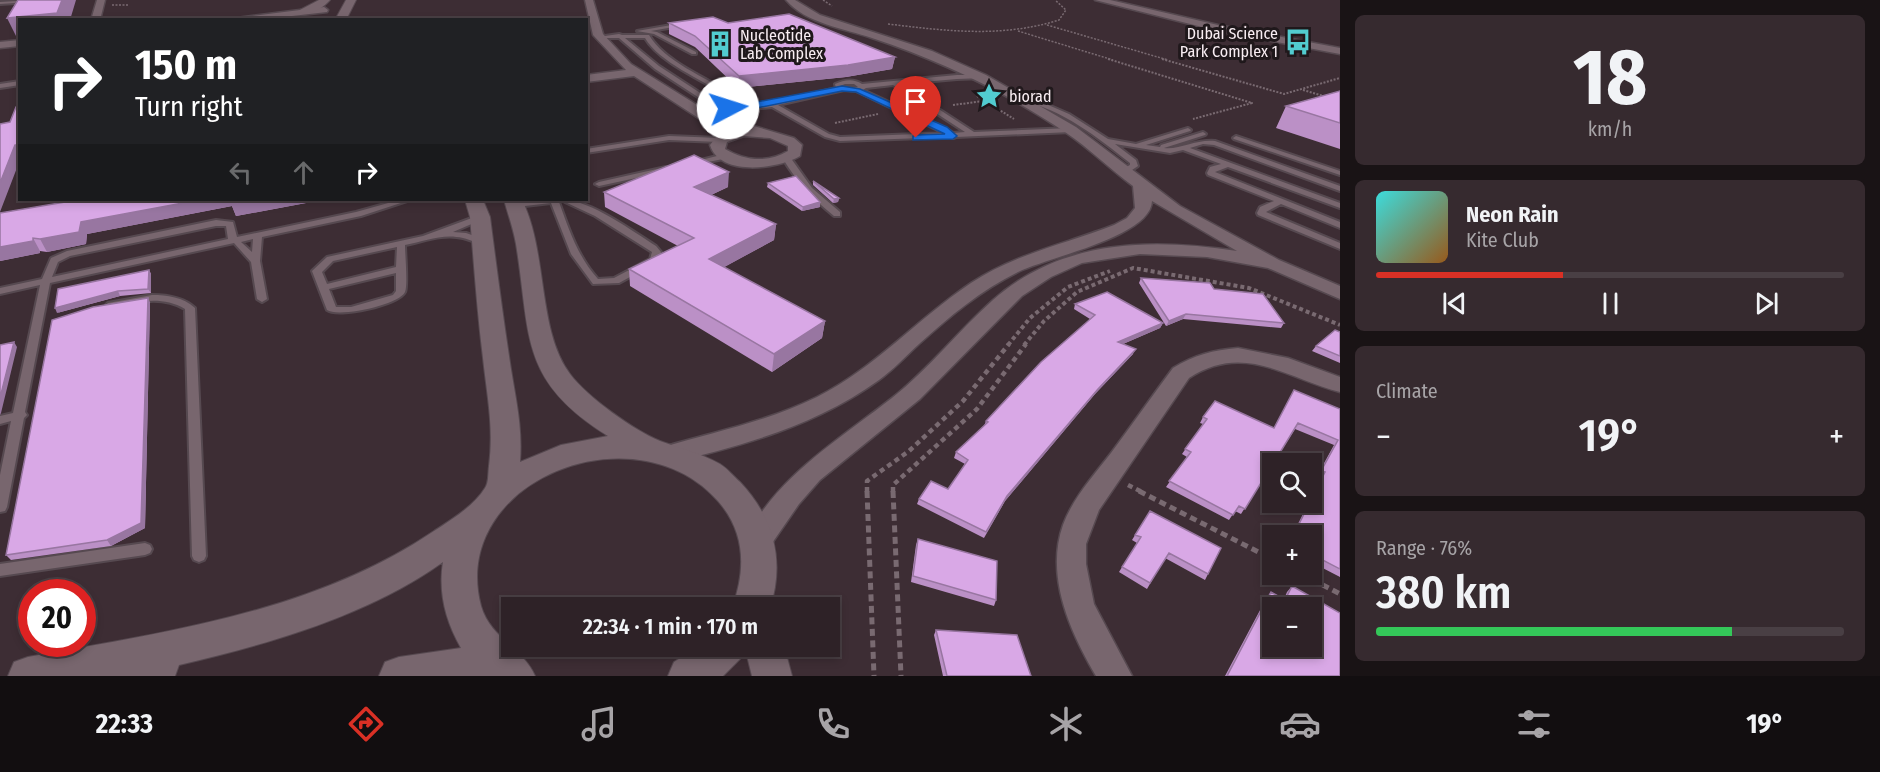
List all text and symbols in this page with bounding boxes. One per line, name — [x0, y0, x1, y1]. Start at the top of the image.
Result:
place label: Dubai Science Park Complex 1 — [1180, 24, 1278, 61]
place label: Nucleotide Lab Complex — [740, 26, 823, 63]
bus stop icon: Dubai Science Park Complex 1 — [1283, 27, 1313, 57]
building icon: Nucleotide Lab Complex — [705, 29, 735, 59]
text: 18 — [1573, 31, 1647, 125]
text: 150 m — [135, 40, 237, 90]
icon: right — [36, 42, 114, 120]
position arrow — [696, 76, 760, 140]
pin — [890, 76, 941, 138]
place icon: biorad — [974, 81, 1004, 111]
icon: arrive — [899, 85, 932, 118]
place label: biorad — [1009, 87, 1051, 106]
text: Turn right — [135, 91, 243, 123]
text: km/h — [1588, 117, 1632, 141]
icon: left — [224, 156, 257, 189]
icon: ahead — [287, 156, 320, 189]
icon: right — [350, 156, 383, 189]
text: Neon Rain — [1466, 201, 1559, 228]
text: Kite Club — [1466, 228, 1539, 252]
icon: previous — [1438, 287, 1471, 320]
icon: pause — [1594, 287, 1627, 320]
icon: next — [1750, 287, 1783, 320]
text: Climate — [1376, 379, 1438, 403]
text: 19° — [1579, 409, 1641, 463]
text: − — [1376, 417, 1391, 457]
text: + — [1829, 417, 1844, 457]
map controls — [1262, 453, 1322, 657]
button: search — [1262, 453, 1322, 513]
button: + — [1262, 525, 1322, 585]
text: Range · 76% — [1376, 536, 1472, 560]
text: 380 km — [1376, 566, 1511, 620]
speed limit sign: 20 — [18, 579, 96, 657]
button: − — [1262, 597, 1322, 657]
text: 22:34 · 1 min · 170 m — [583, 613, 758, 640]
icon: directions — [345, 703, 387, 745]
icon: music — [578, 703, 620, 745]
icon: phone — [812, 703, 854, 745]
icon: climate — [1045, 703, 1087, 745]
icon: car — [1279, 703, 1321, 745]
icon: filters — [1513, 703, 1555, 745]
text: 22:33 — [96, 708, 153, 740]
text: 19° — [1746, 708, 1784, 740]

